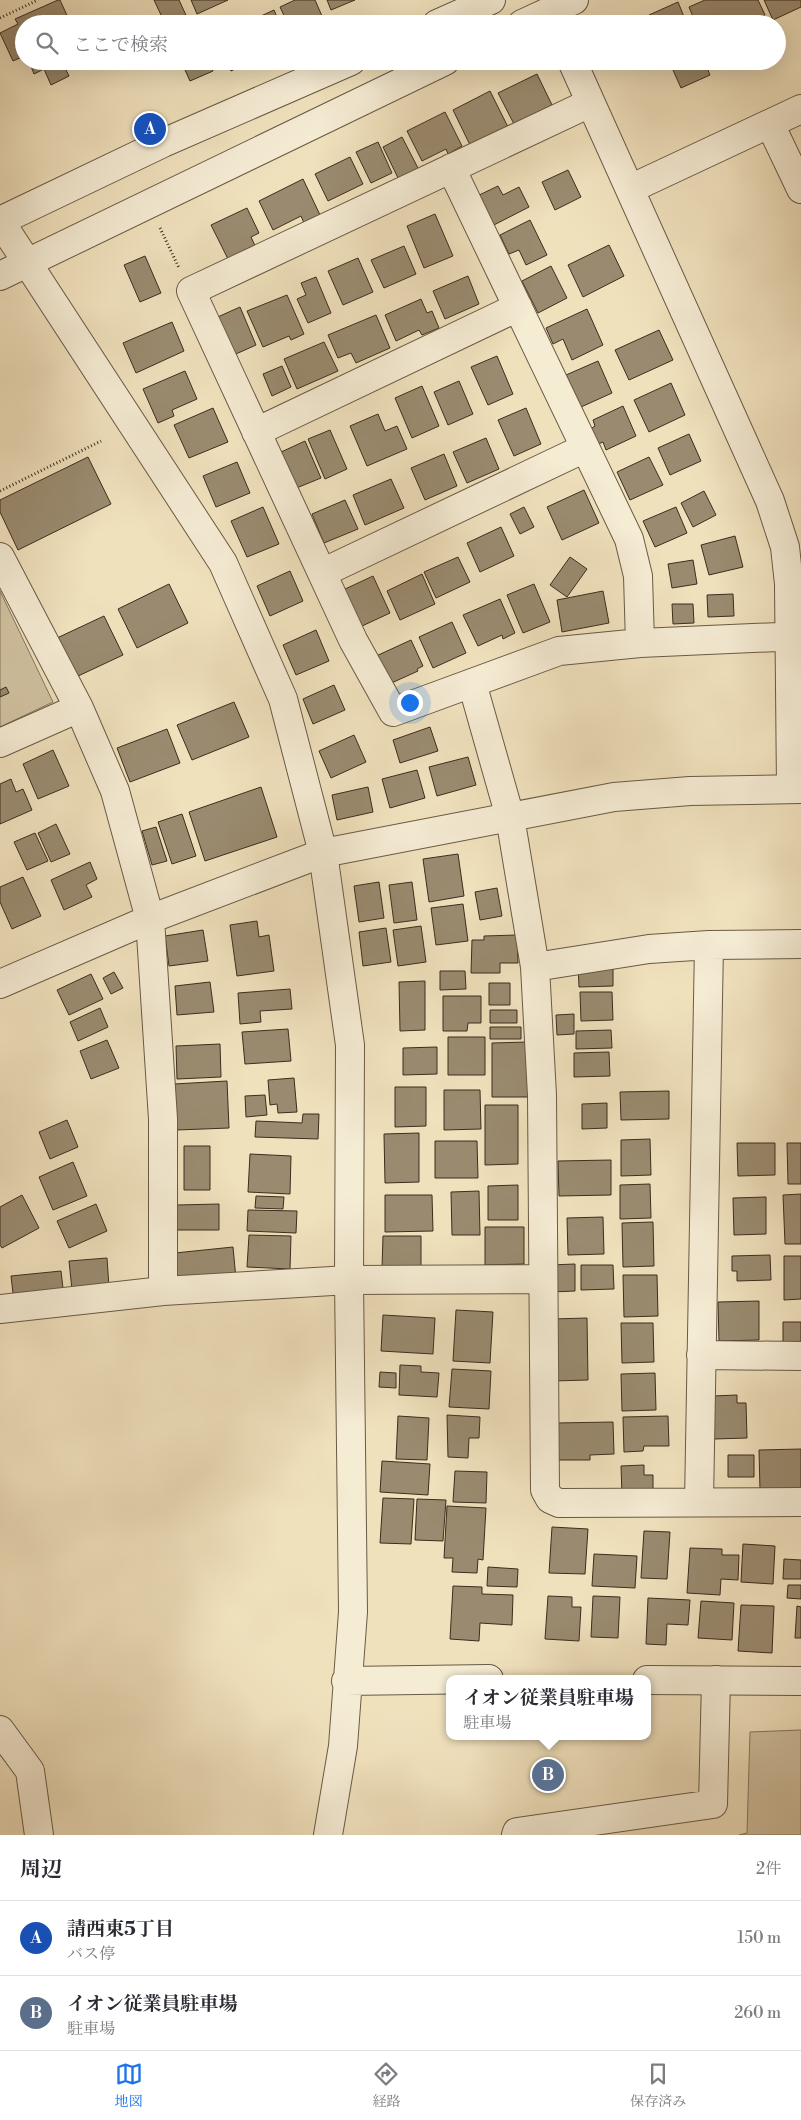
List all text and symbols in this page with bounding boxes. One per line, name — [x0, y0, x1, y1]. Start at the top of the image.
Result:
search box — [15, 15, 786, 70]
icon: search — [33, 29, 61, 57]
text: ここで検索 — [73, 33, 168, 57]
pin: A — [134, 110, 166, 148]
your location — [397, 690, 423, 716]
popup — [446, 1675, 651, 1740]
text: イオン従業員駐車場 — [463, 1686, 634, 1710]
text: 駐車場 — [463, 1713, 511, 1733]
pin: B — [532, 1756, 564, 1794]
text: 周辺 — [20, 1857, 62, 1883]
text: 2件 — [756, 1859, 781, 1879]
text: 請西東5丁目 — [67, 1917, 174, 1941]
text: A — [30, 1928, 42, 1948]
text: 150 m — [737, 1928, 781, 1948]
text: バス停 — [67, 1944, 115, 1964]
text: イオン従業員駐車場 — [67, 1992, 237, 2016]
text: B — [30, 2003, 42, 2023]
text: 260 m — [734, 2003, 781, 2023]
text: 駐車場 — [67, 2019, 115, 2039]
tab: 地図 — [115, 2060, 143, 2111]
tab: 経路 — [372, 2060, 400, 2111]
tab: 保存済み — [630, 2060, 686, 2111]

